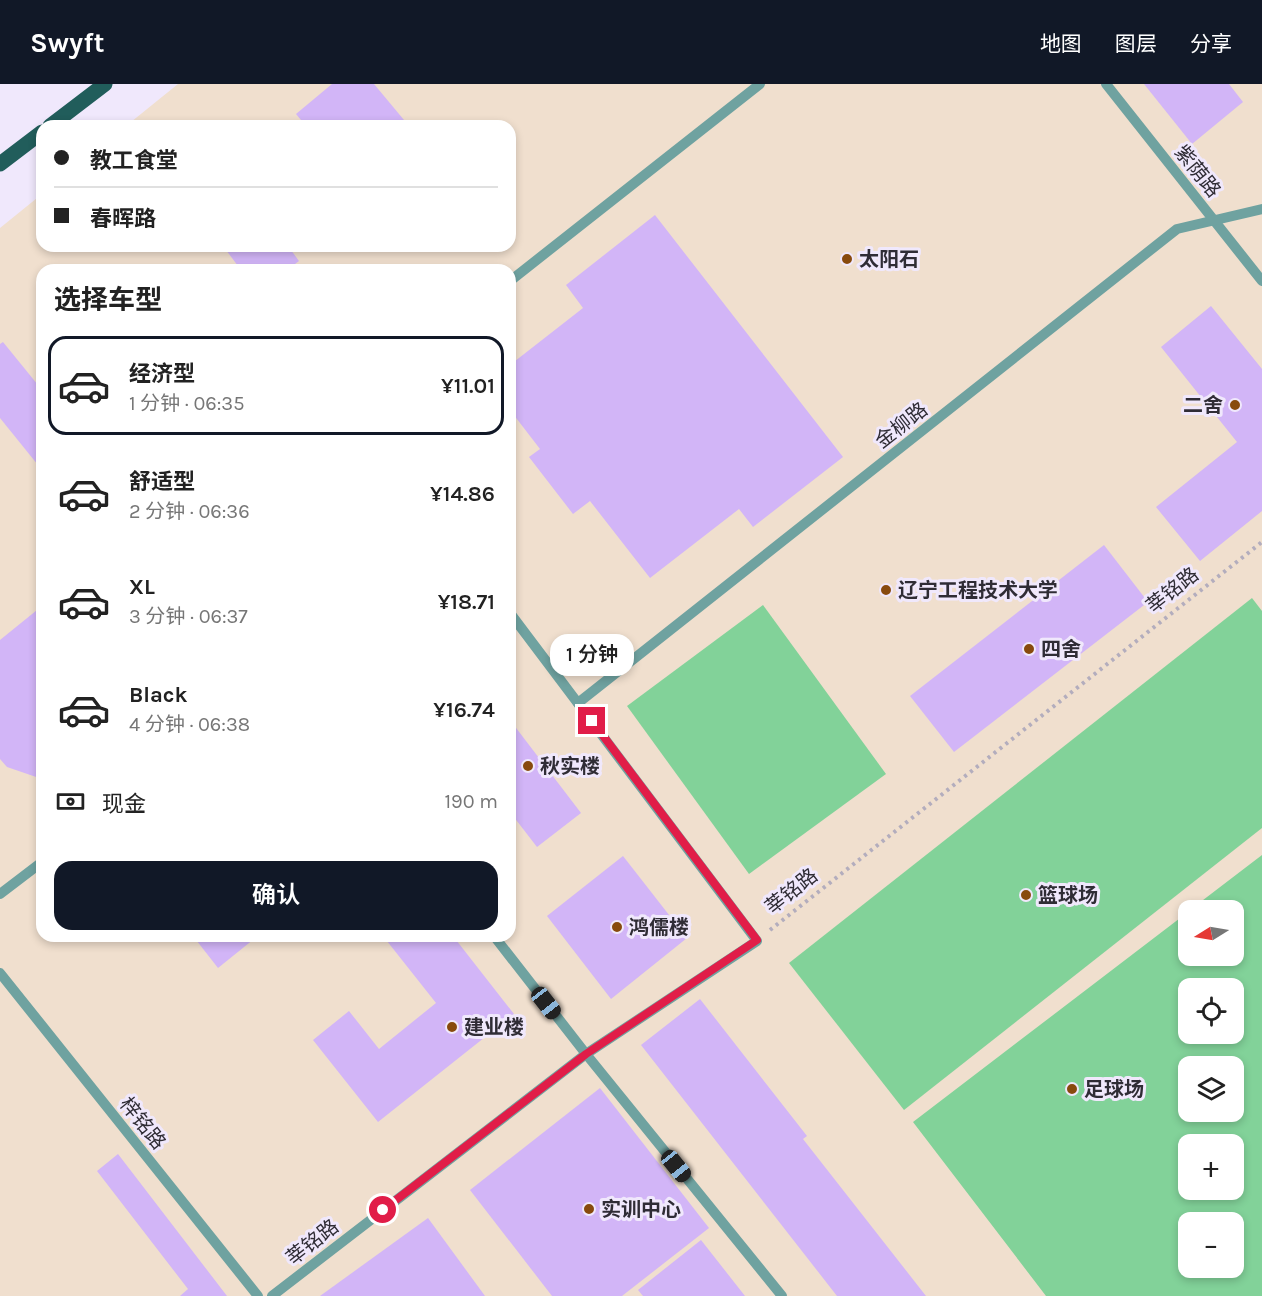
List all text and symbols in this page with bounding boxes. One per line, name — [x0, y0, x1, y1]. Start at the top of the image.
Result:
text: Swyft — [30, 26, 105, 59]
text: 地图 — [1040, 32, 1082, 56]
text: 图层 — [1115, 32, 1157, 56]
text: 分享 — [1190, 32, 1232, 56]
street label: 紫荫路 — [1170, 141, 1225, 202]
text: 教工食堂 — [90, 148, 178, 174]
text: 春晖路 — [90, 206, 156, 232]
place label: 太阳石 — [859, 248, 919, 271]
marker: 太阳石 — [840, 252, 854, 266]
text: 选择车型 — [54, 284, 162, 316]
icon: car — [57, 359, 111, 413]
text: 经济型 — [129, 361, 195, 387]
text: ¥11.01 — [441, 373, 495, 399]
text: 1 分钟 · 06:35 — [129, 392, 244, 415]
place label: 二舍 — [1183, 394, 1223, 417]
street label: 金柳路 — [871, 398, 932, 453]
marker: 二舍 — [1228, 398, 1242, 412]
icon: car — [57, 467, 111, 521]
text: 舒适型 — [129, 469, 195, 495]
text: ¥14.86 — [430, 481, 495, 507]
text: 2 分钟 · 06:36 — [129, 500, 250, 523]
street label: 莘铭路 — [1142, 563, 1203, 618]
text: XL — [129, 574, 155, 600]
icon: car — [57, 575, 111, 629]
place label: 辽宁工程技术大学 — [898, 579, 1058, 602]
marker: 辽宁工程技术大学 — [879, 583, 893, 597]
text: ¥18.71 — [438, 589, 495, 615]
text: 3 分钟 · 06:37 — [129, 605, 248, 628]
callout: 1 分钟 — [550, 634, 634, 676]
place label: 四舍 — [1041, 638, 1081, 661]
marker: 四舍 — [1022, 642, 1036, 656]
text: 1 分钟 — [566, 643, 618, 666]
text: Black — [129, 682, 188, 708]
icon: car — [57, 683, 111, 737]
text: ¥16.74 — [433, 697, 495, 723]
route end — [578, 707, 605, 734]
text: 4 分钟 · 06:38 — [129, 713, 250, 736]
place label: 秋实楼 — [540, 755, 600, 778]
marker: 秋实楼 — [521, 759, 535, 773]
icon: cash — [54, 785, 87, 818]
text: 190 m — [444, 790, 498, 813]
text: 现金 — [102, 791, 146, 817]
button: 确认 — [54, 861, 498, 930]
street label: 莘铭路 — [761, 864, 822, 919]
place label: 篮球场 — [1038, 884, 1098, 907]
marker: 篮球场 — [1019, 888, 1033, 902]
north arrow — [1178, 900, 1244, 966]
map controls — [1178, 900, 1244, 1278]
place label: 鸿儒楼 — [629, 916, 689, 939]
marker: 鸿儒楼 — [610, 920, 624, 934]
button: locate — [1178, 978, 1244, 1044]
car — [528, 983, 564, 1023]
place label: 建业楼 — [464, 1016, 524, 1039]
marker: 建业楼 — [445, 1020, 459, 1034]
button: layers — [1178, 1056, 1244, 1122]
place label: 足球场 — [1084, 1078, 1144, 1101]
marker: 足球场 — [1065, 1082, 1079, 1096]
street label: 梓铭路 — [115, 1093, 170, 1154]
button: + — [1178, 1134, 1244, 1200]
car — [658, 1146, 694, 1186]
route start — [369, 1196, 396, 1223]
place label: 实训中心 — [601, 1198, 681, 1221]
marker: 实训中心 — [582, 1202, 596, 1216]
button: − — [1178, 1212, 1244, 1278]
street label: 莘铭路 — [282, 1215, 343, 1270]

